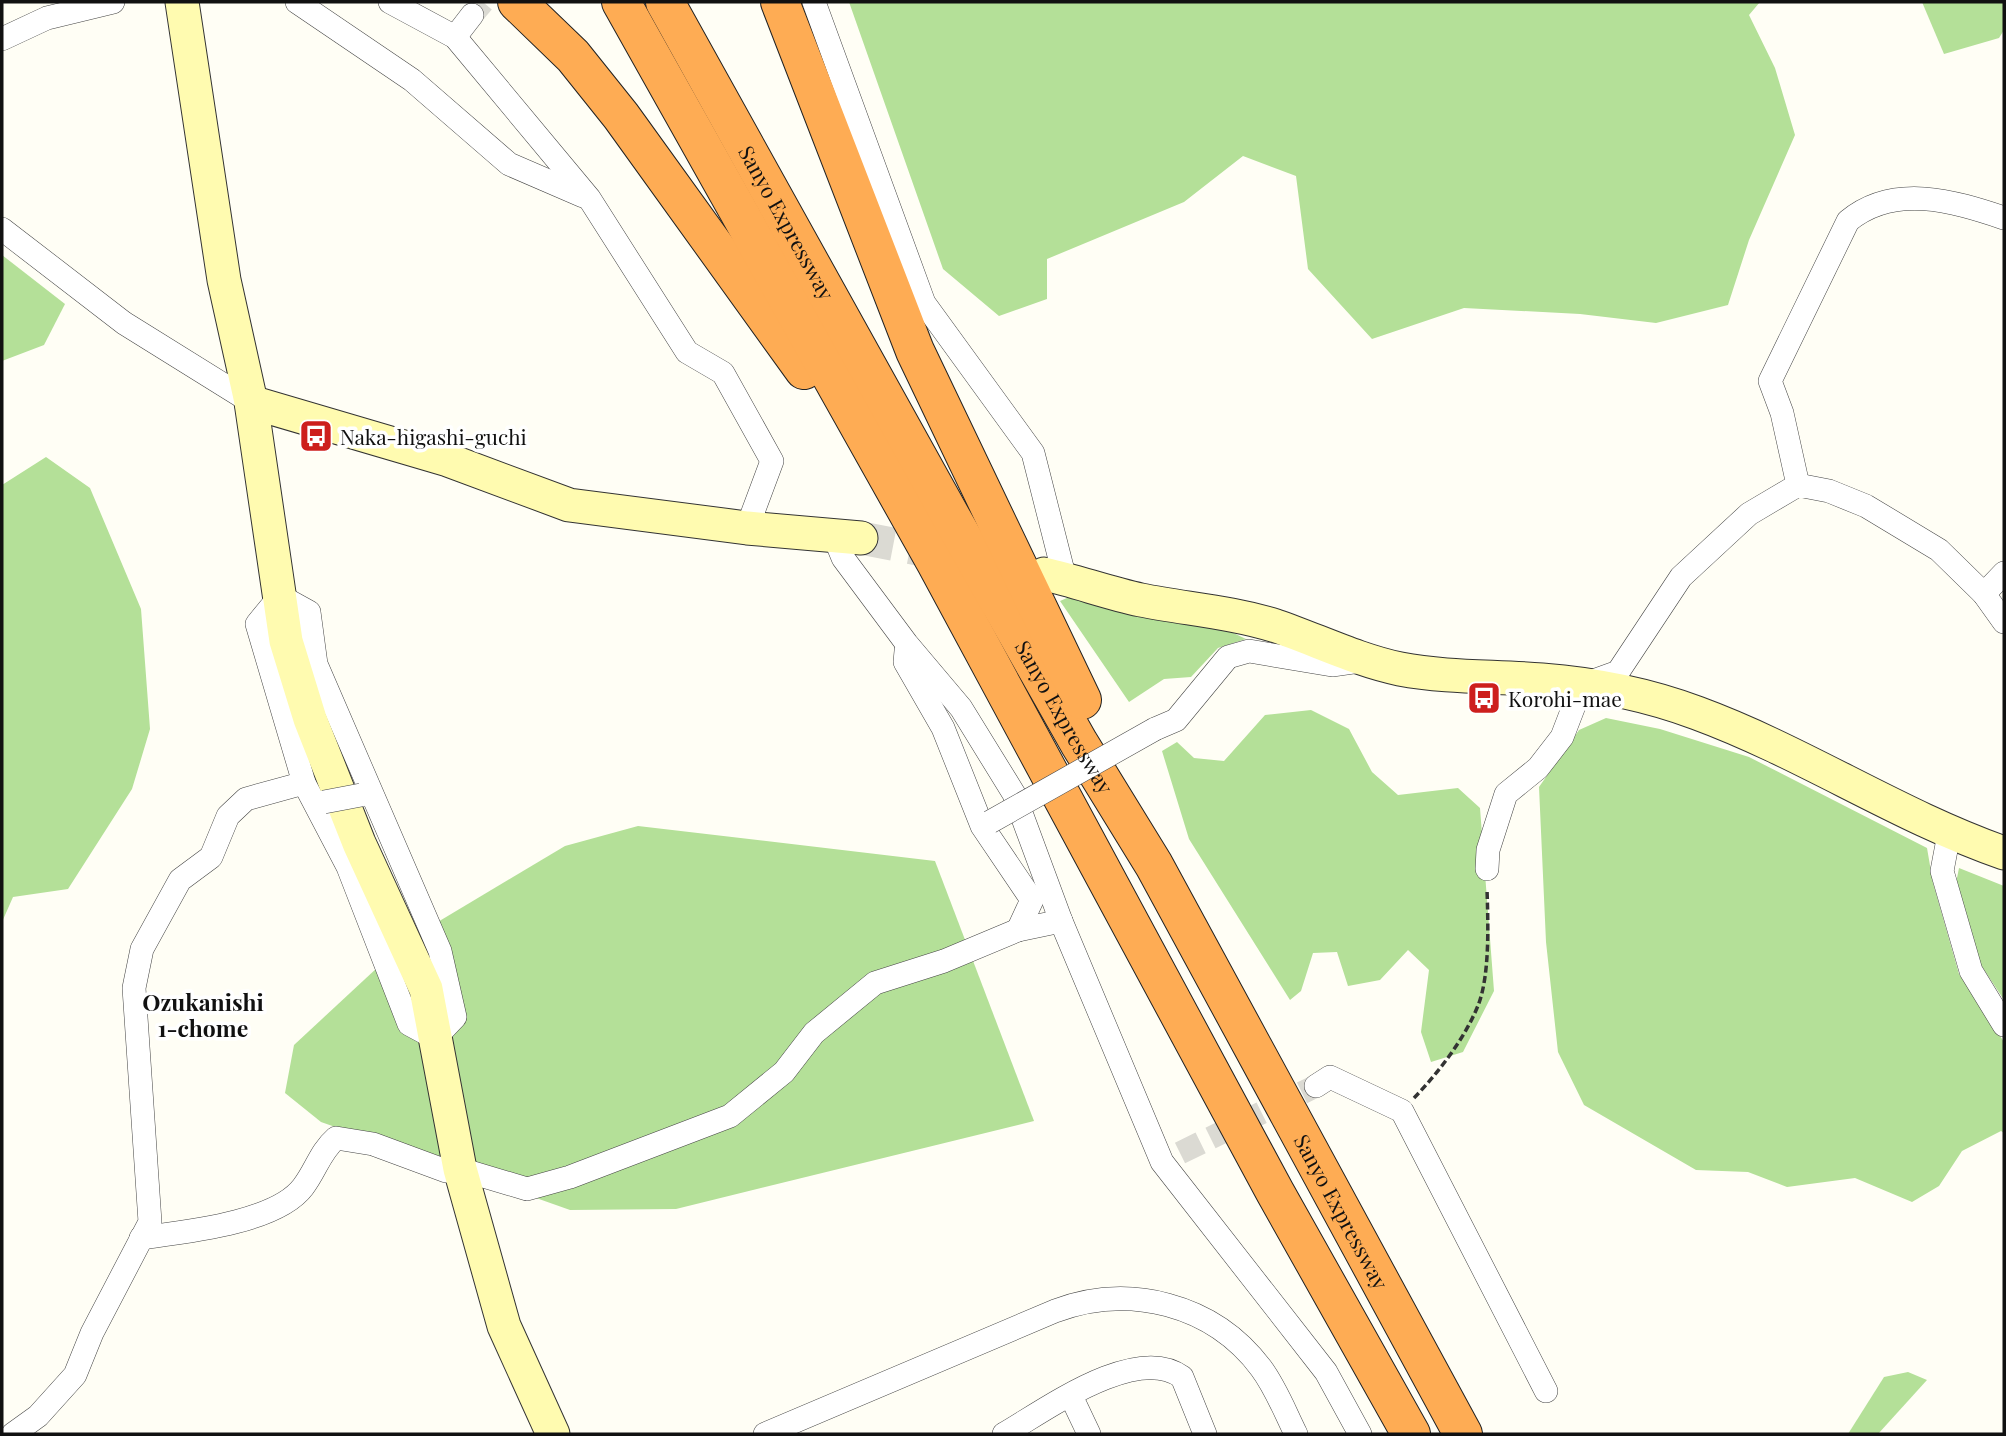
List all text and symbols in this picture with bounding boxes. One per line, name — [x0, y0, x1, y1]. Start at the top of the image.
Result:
street label: Sanyo Expressway — [733, 140, 842, 305]
bus stop icon: Naka-higashi-guchi — [297, 417, 335, 455]
place label: Naka-higashi-guchi — [340, 422, 527, 450]
street label: Sanyo Expressway — [1010, 635, 1121, 799]
bus stop icon: Korohi-mae — [1465, 679, 1503, 717]
place label: Korohi-mae — [1508, 684, 1622, 712]
district label: Ozukanishi 1-chome — [142, 986, 264, 1043]
street label: Sanyo Expressway — [1289, 1129, 1396, 1294]

